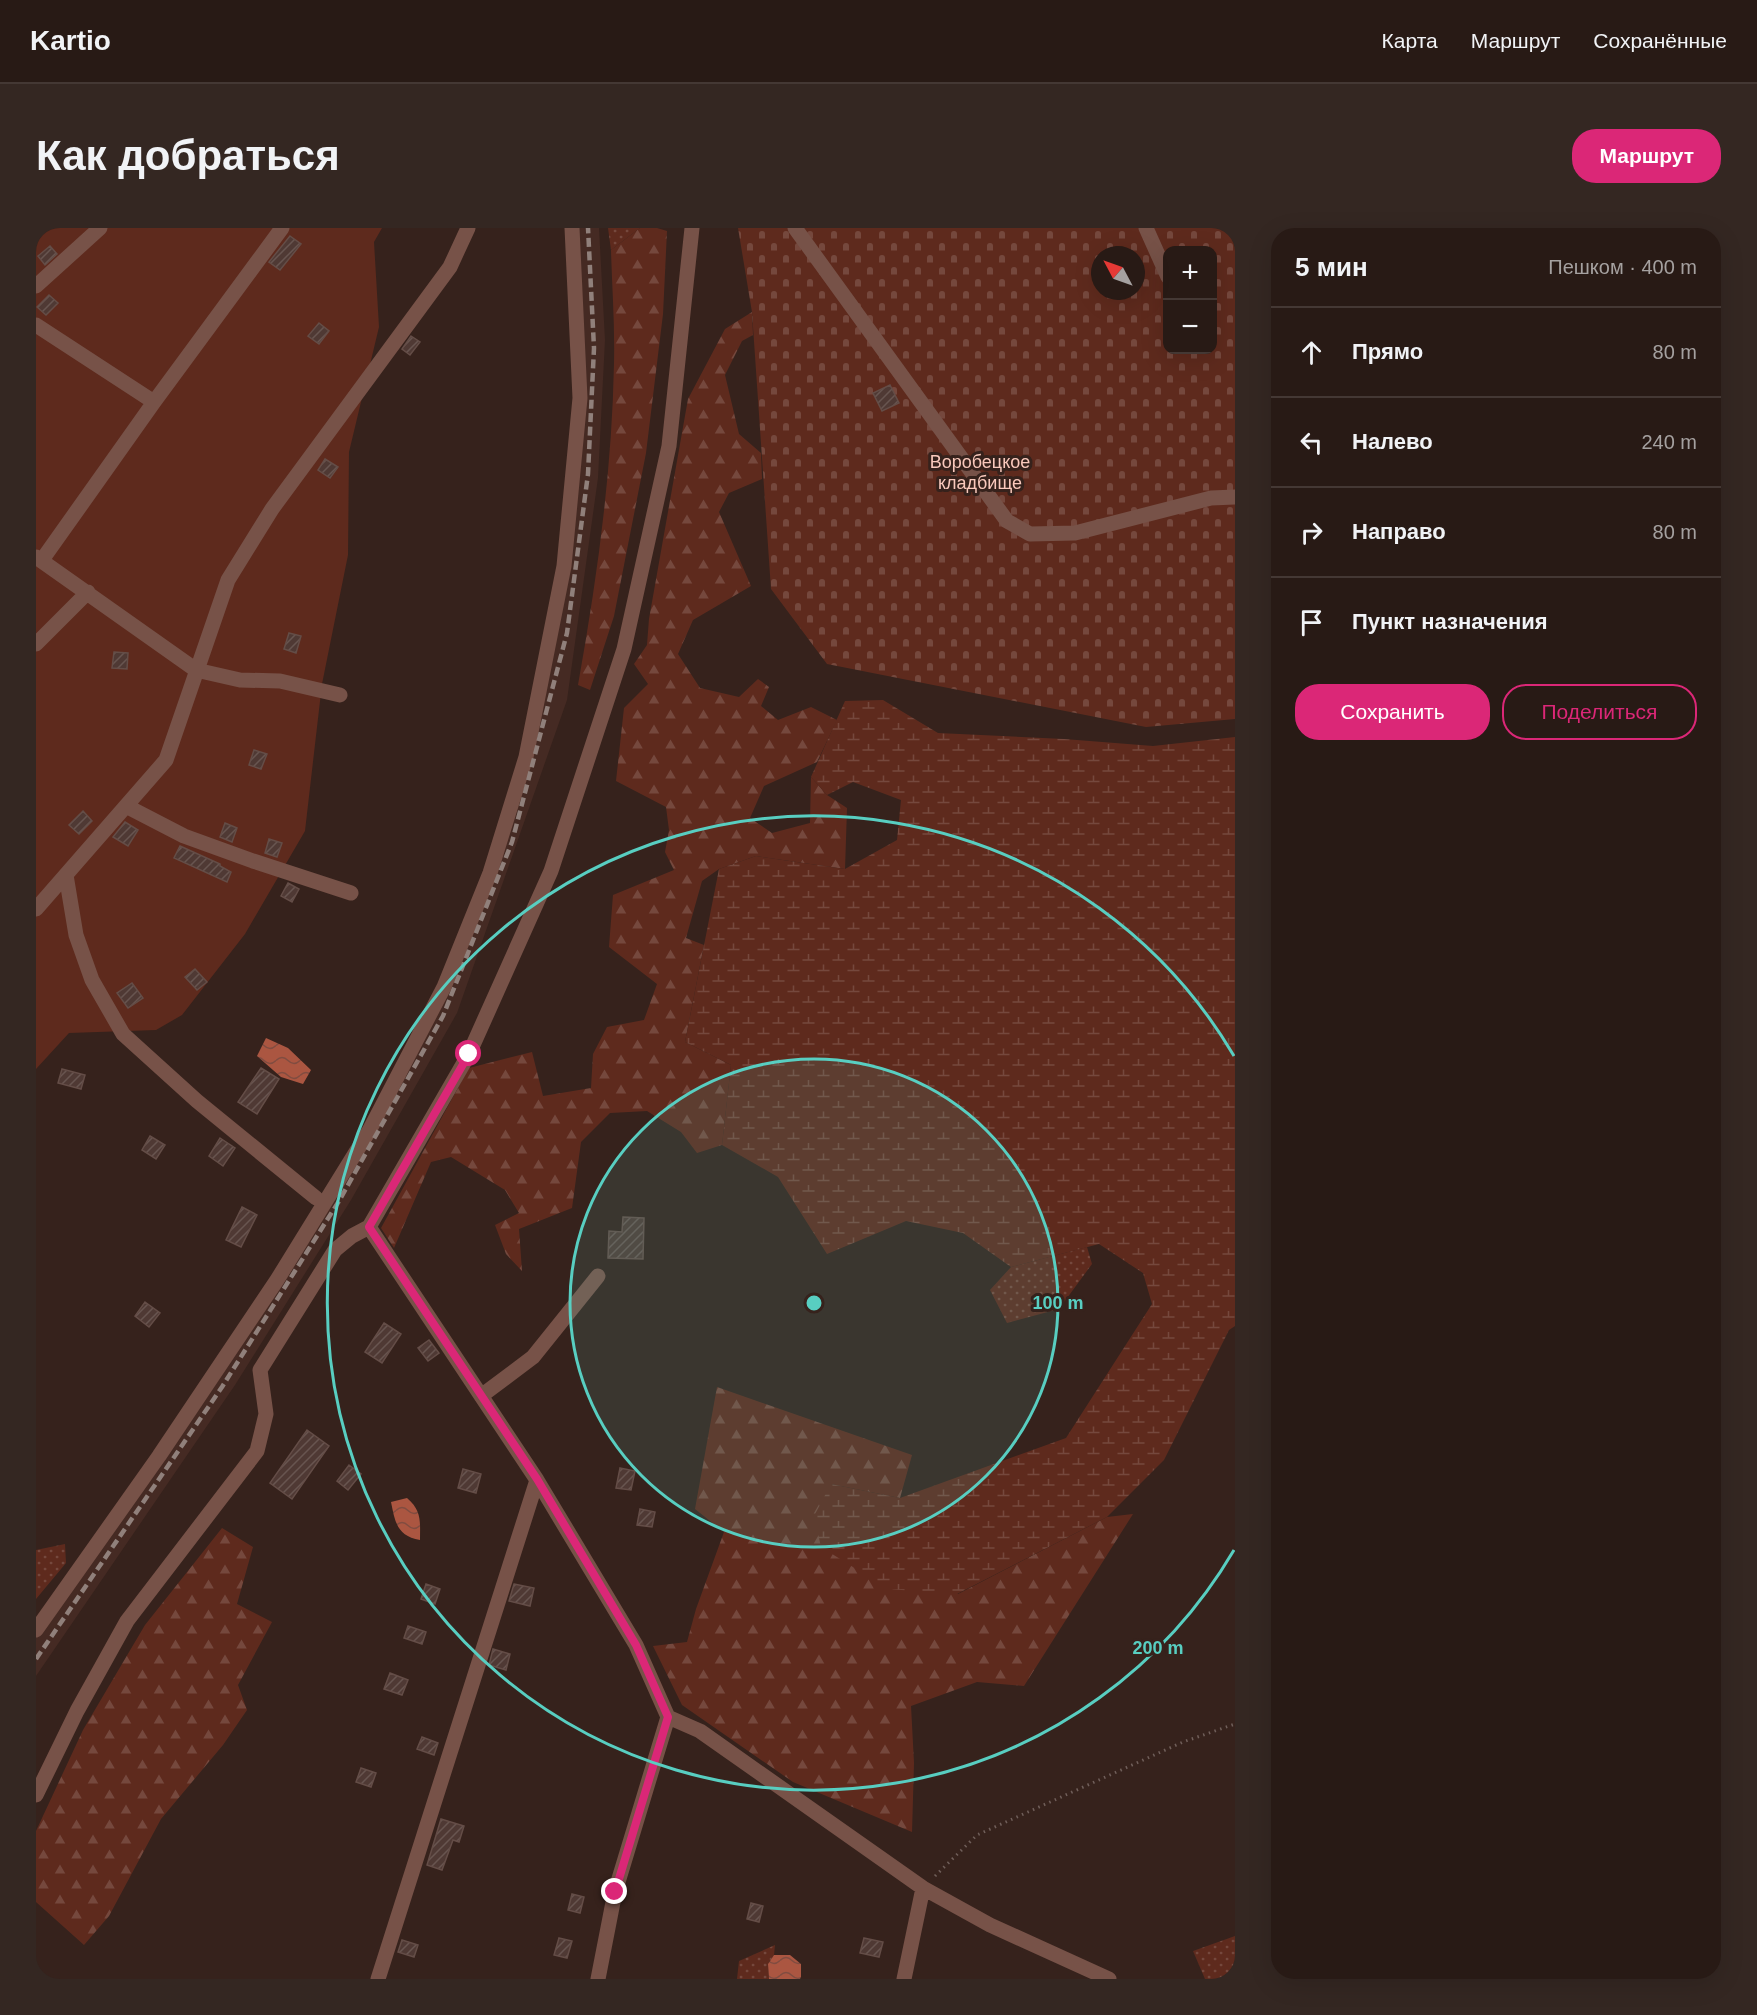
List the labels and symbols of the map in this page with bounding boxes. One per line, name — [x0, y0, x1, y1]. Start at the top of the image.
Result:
north arrow — [1091, 246, 1145, 300]
park label: Воробецкое кладбище — [930, 452, 1030, 493]
route start — [455, 1040, 481, 1066]
centre of rings — [804, 1293, 824, 1313]
text: 100 m — [1032, 1293, 1084, 1313]
text: 200 m — [1132, 1638, 1184, 1658]
route end — [601, 1878, 627, 1904]

